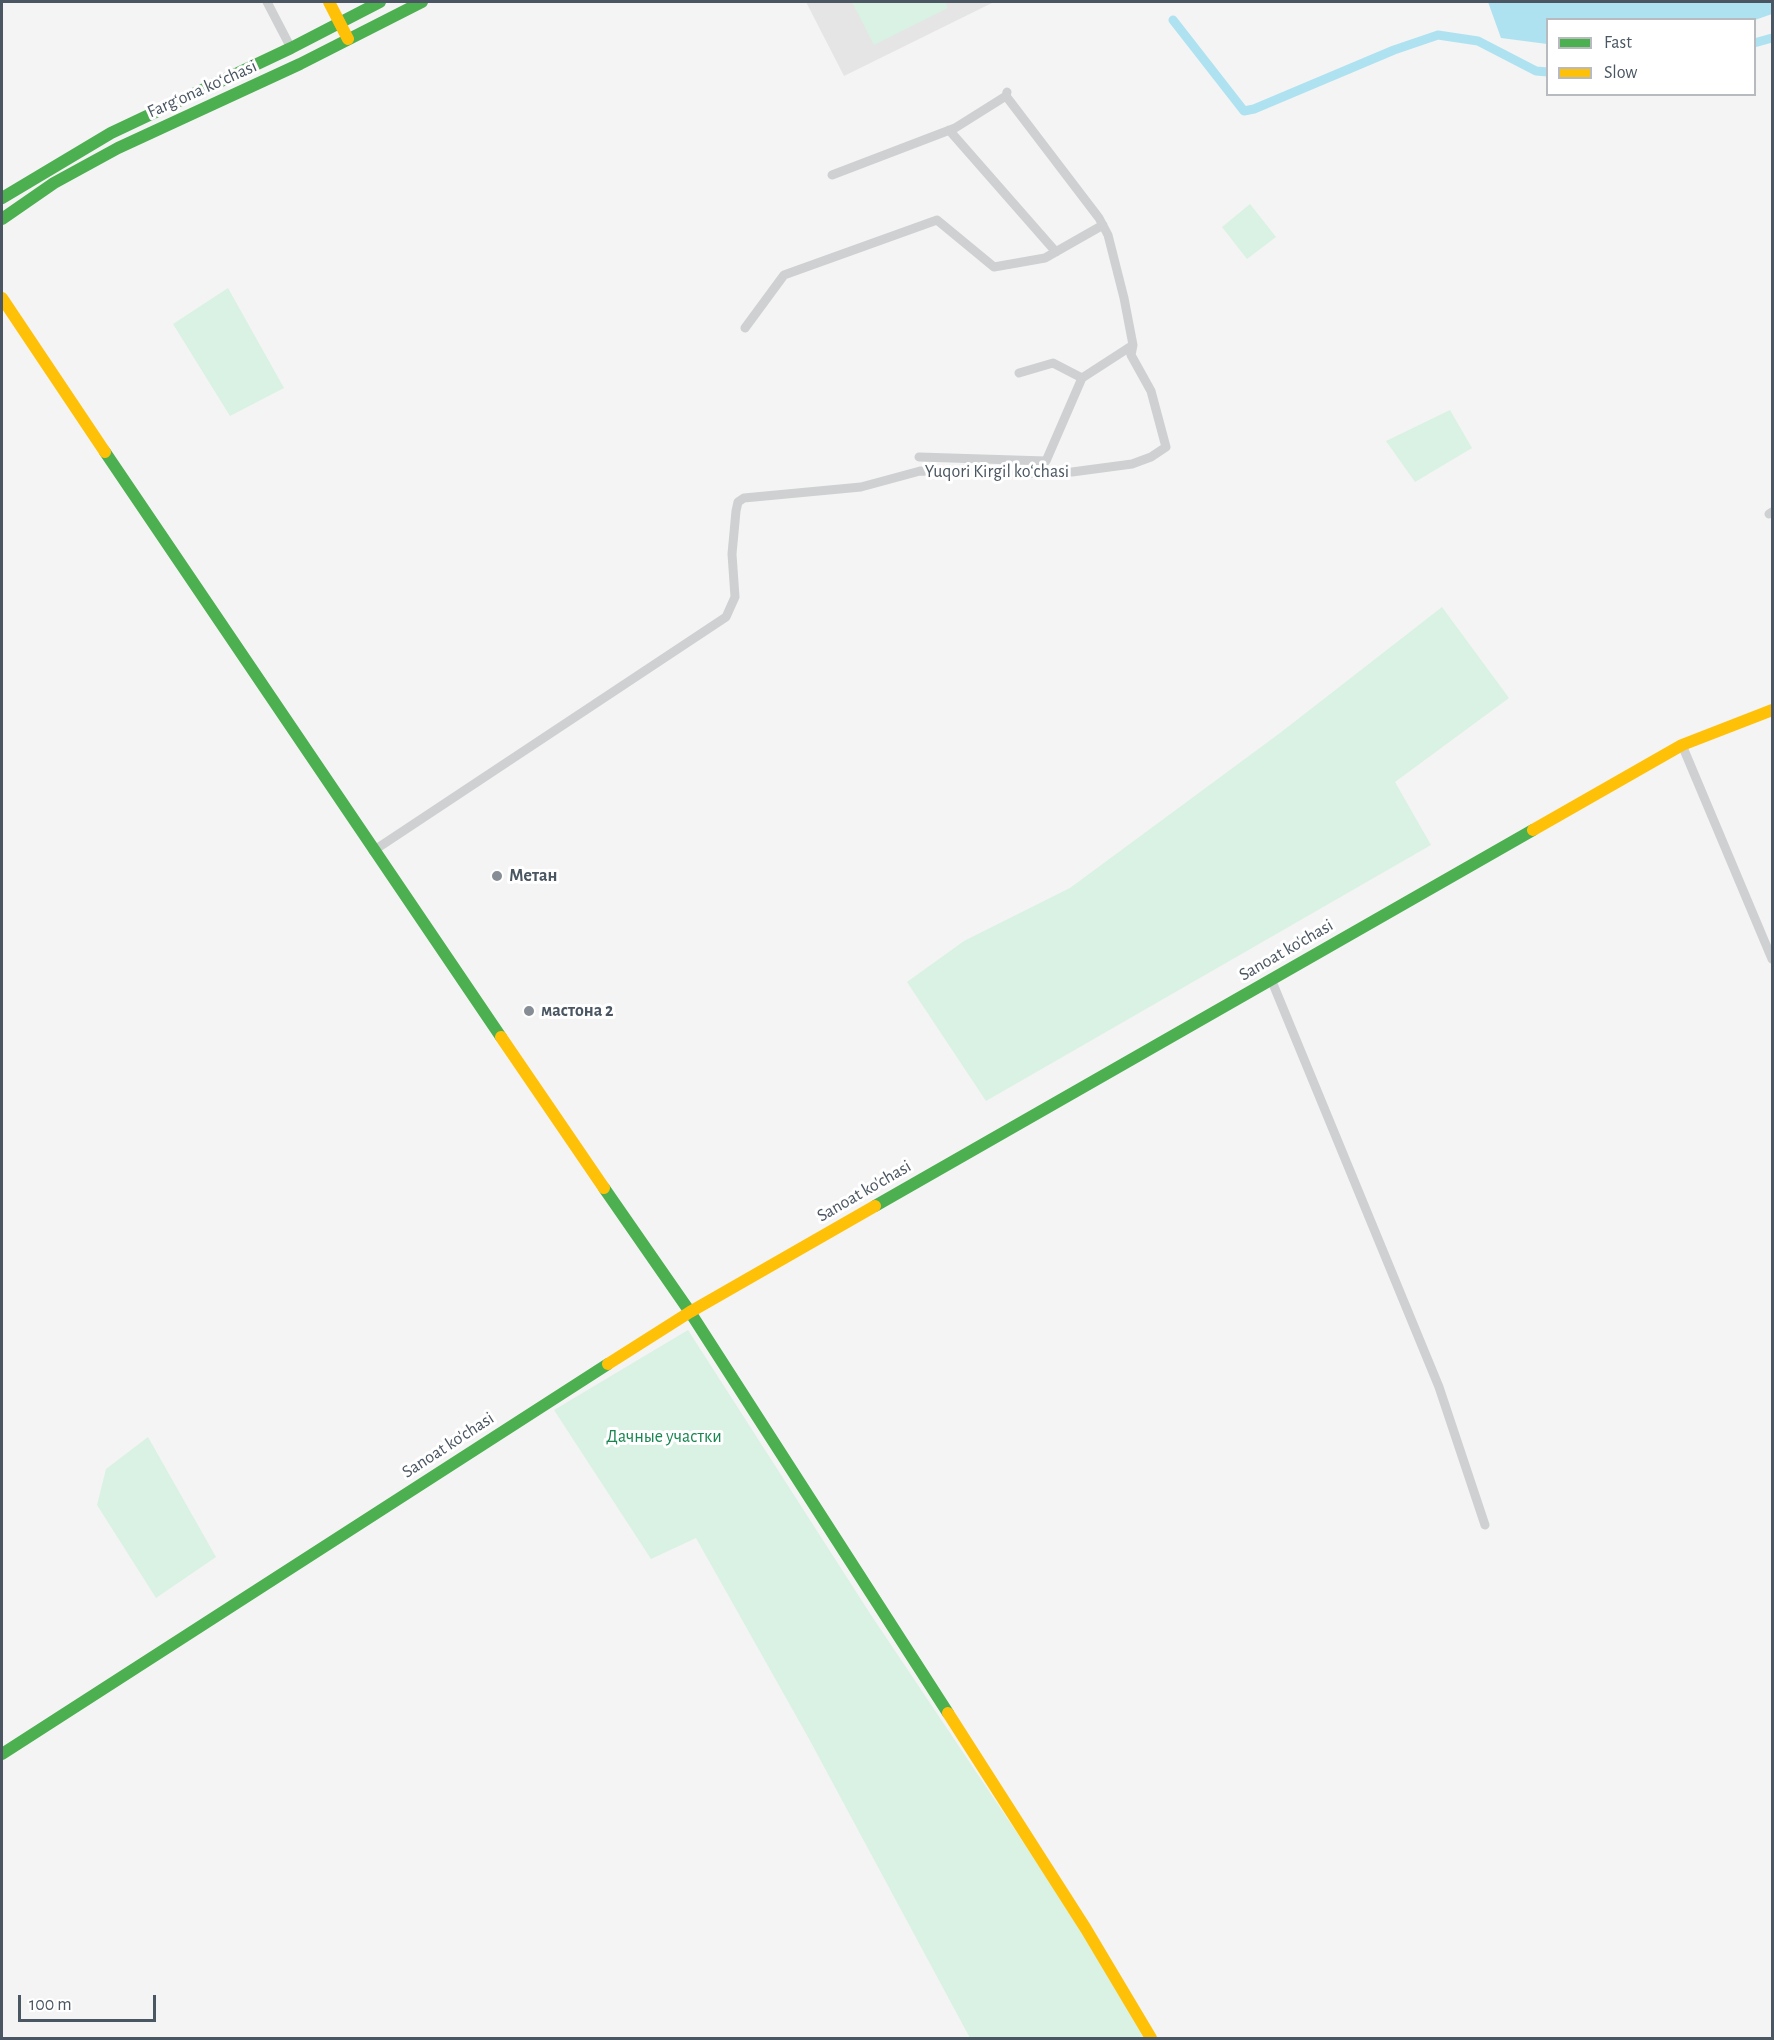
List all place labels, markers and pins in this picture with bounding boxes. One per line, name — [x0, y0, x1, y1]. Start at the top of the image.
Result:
place label: Метан — [509, 865, 557, 887]
marker: Метан — [490, 869, 504, 883]
place label: мастона 2 — [541, 1000, 613, 1022]
marker: мастона 2 — [522, 1004, 536, 1018]

